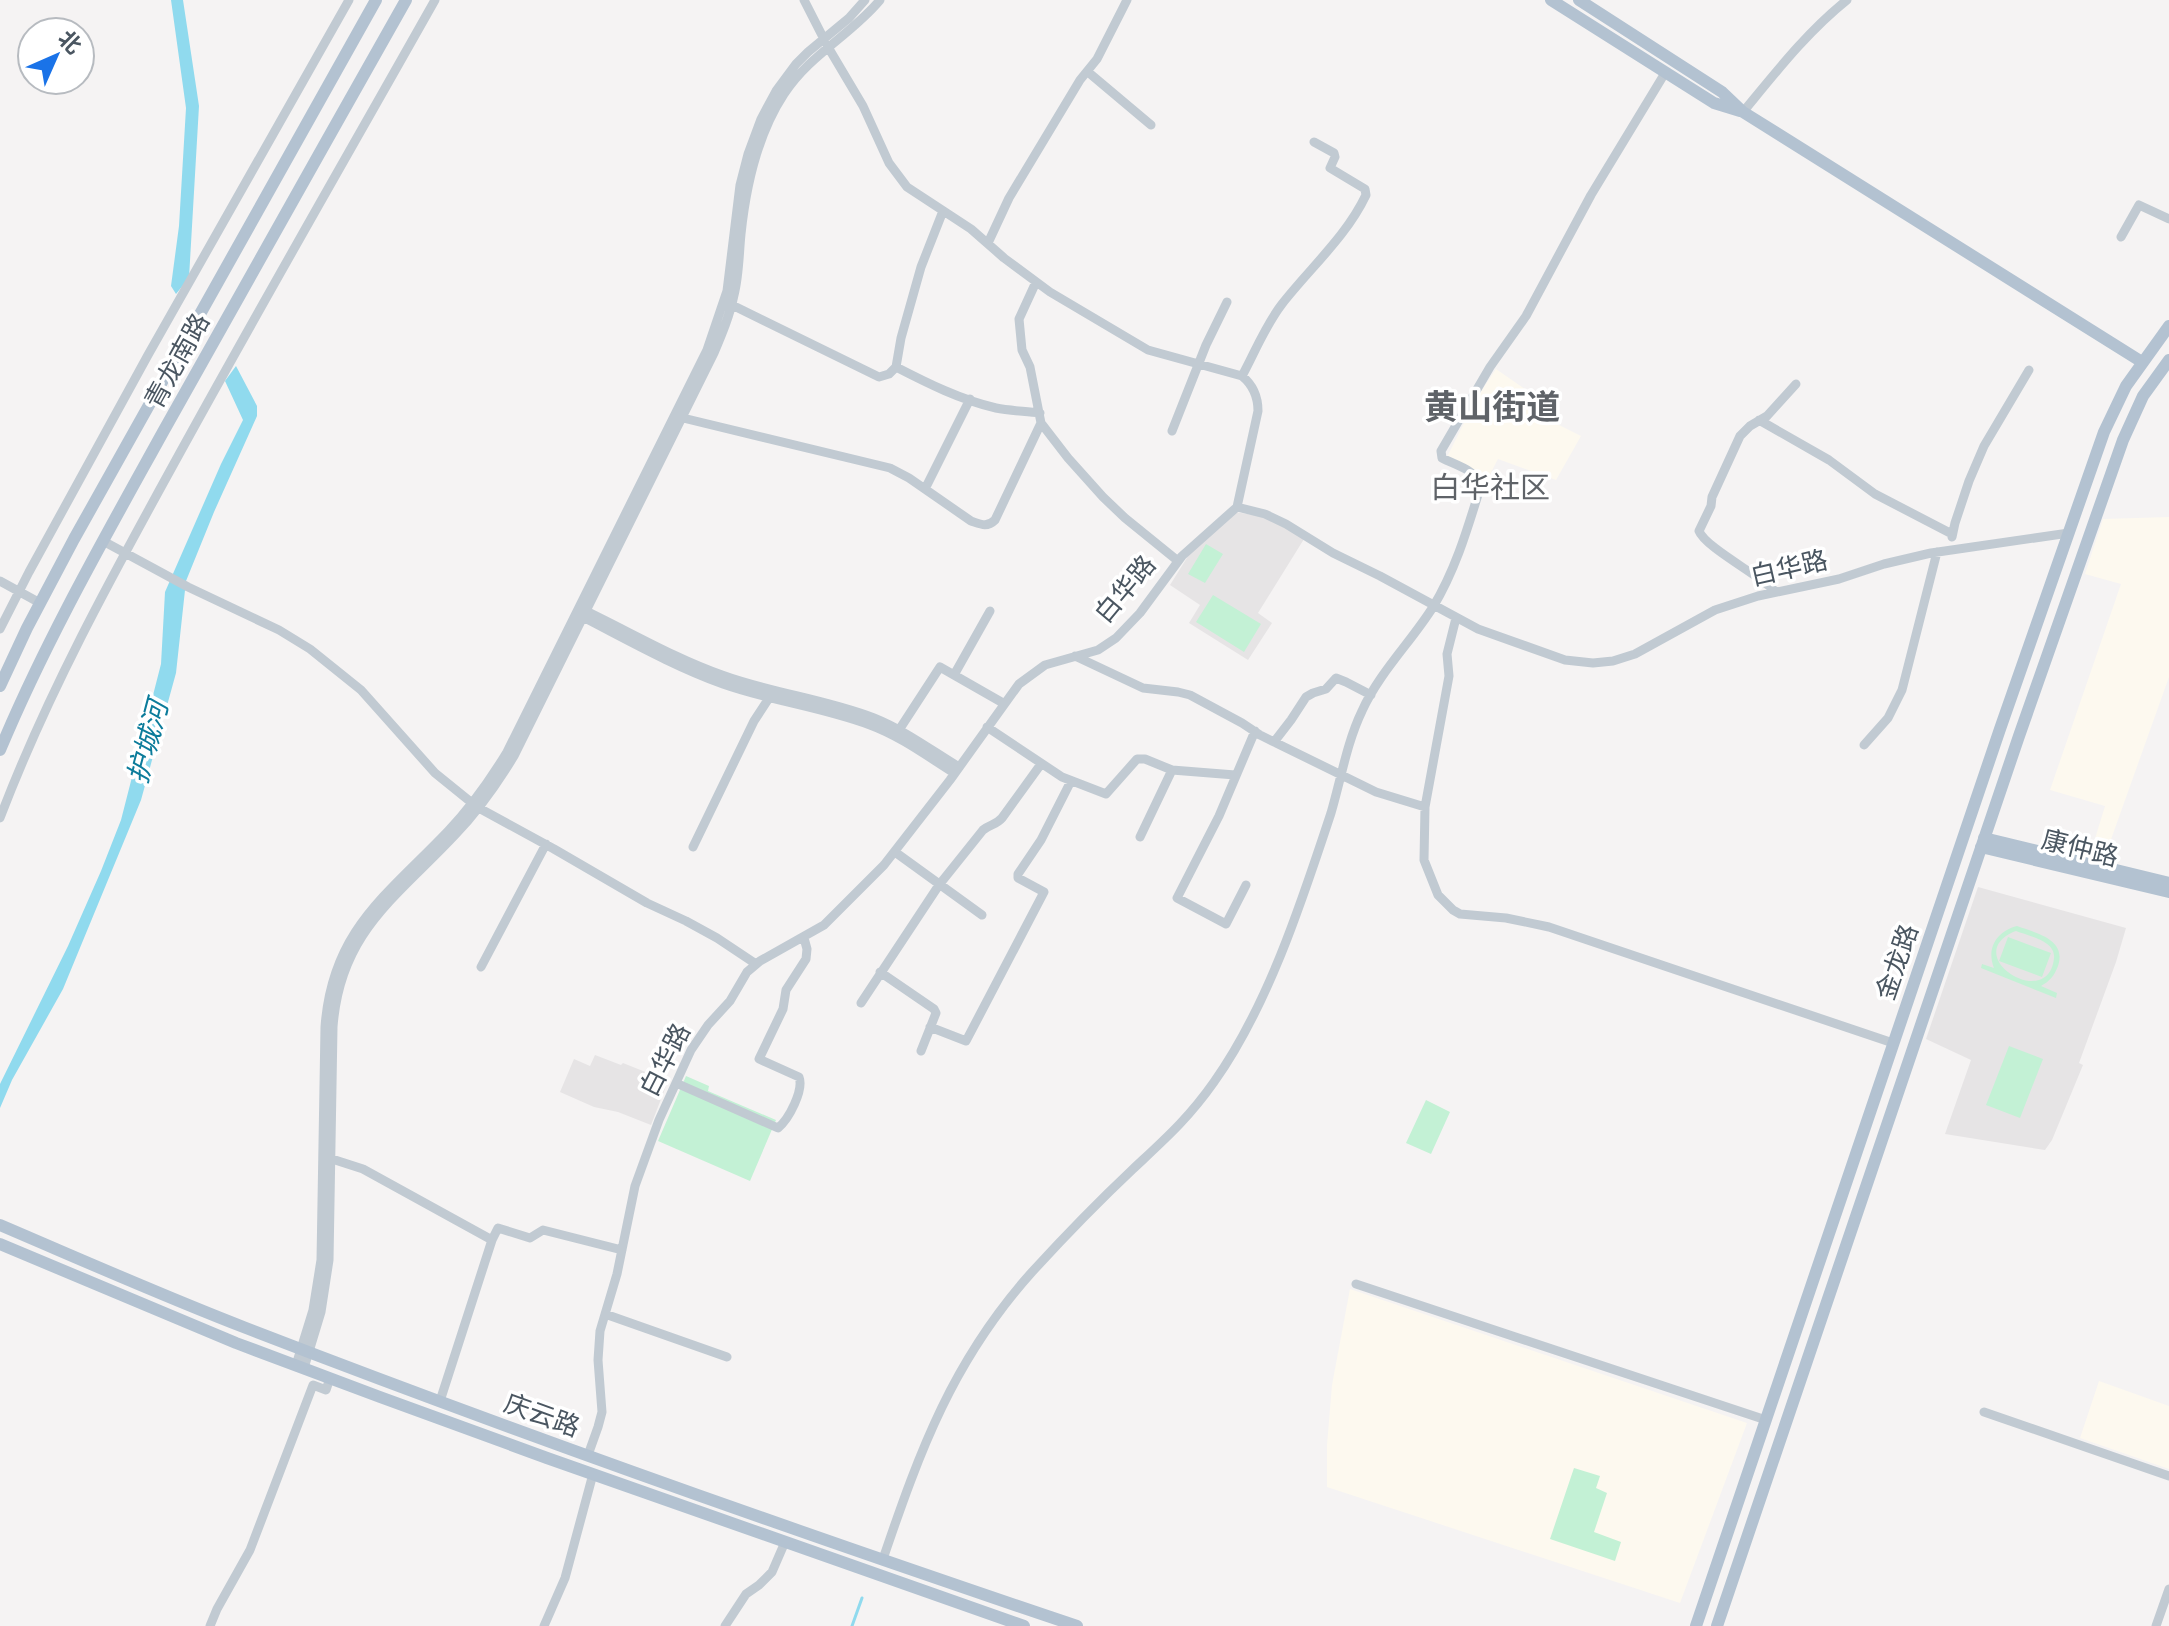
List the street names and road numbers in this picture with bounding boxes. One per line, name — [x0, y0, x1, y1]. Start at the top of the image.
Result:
street label: 青龙南路 — [139, 308, 215, 414]
street label: 白华路 — [1748, 545, 1830, 591]
street label: 白华路 — [1088, 549, 1162, 629]
street label: 康仲路 — [2039, 824, 2121, 872]
street label: 金龙路 — [1870, 920, 1924, 1004]
street label: 白华路 — [634, 1018, 696, 1102]
street label: 庆云路 — [500, 1388, 584, 1442]

